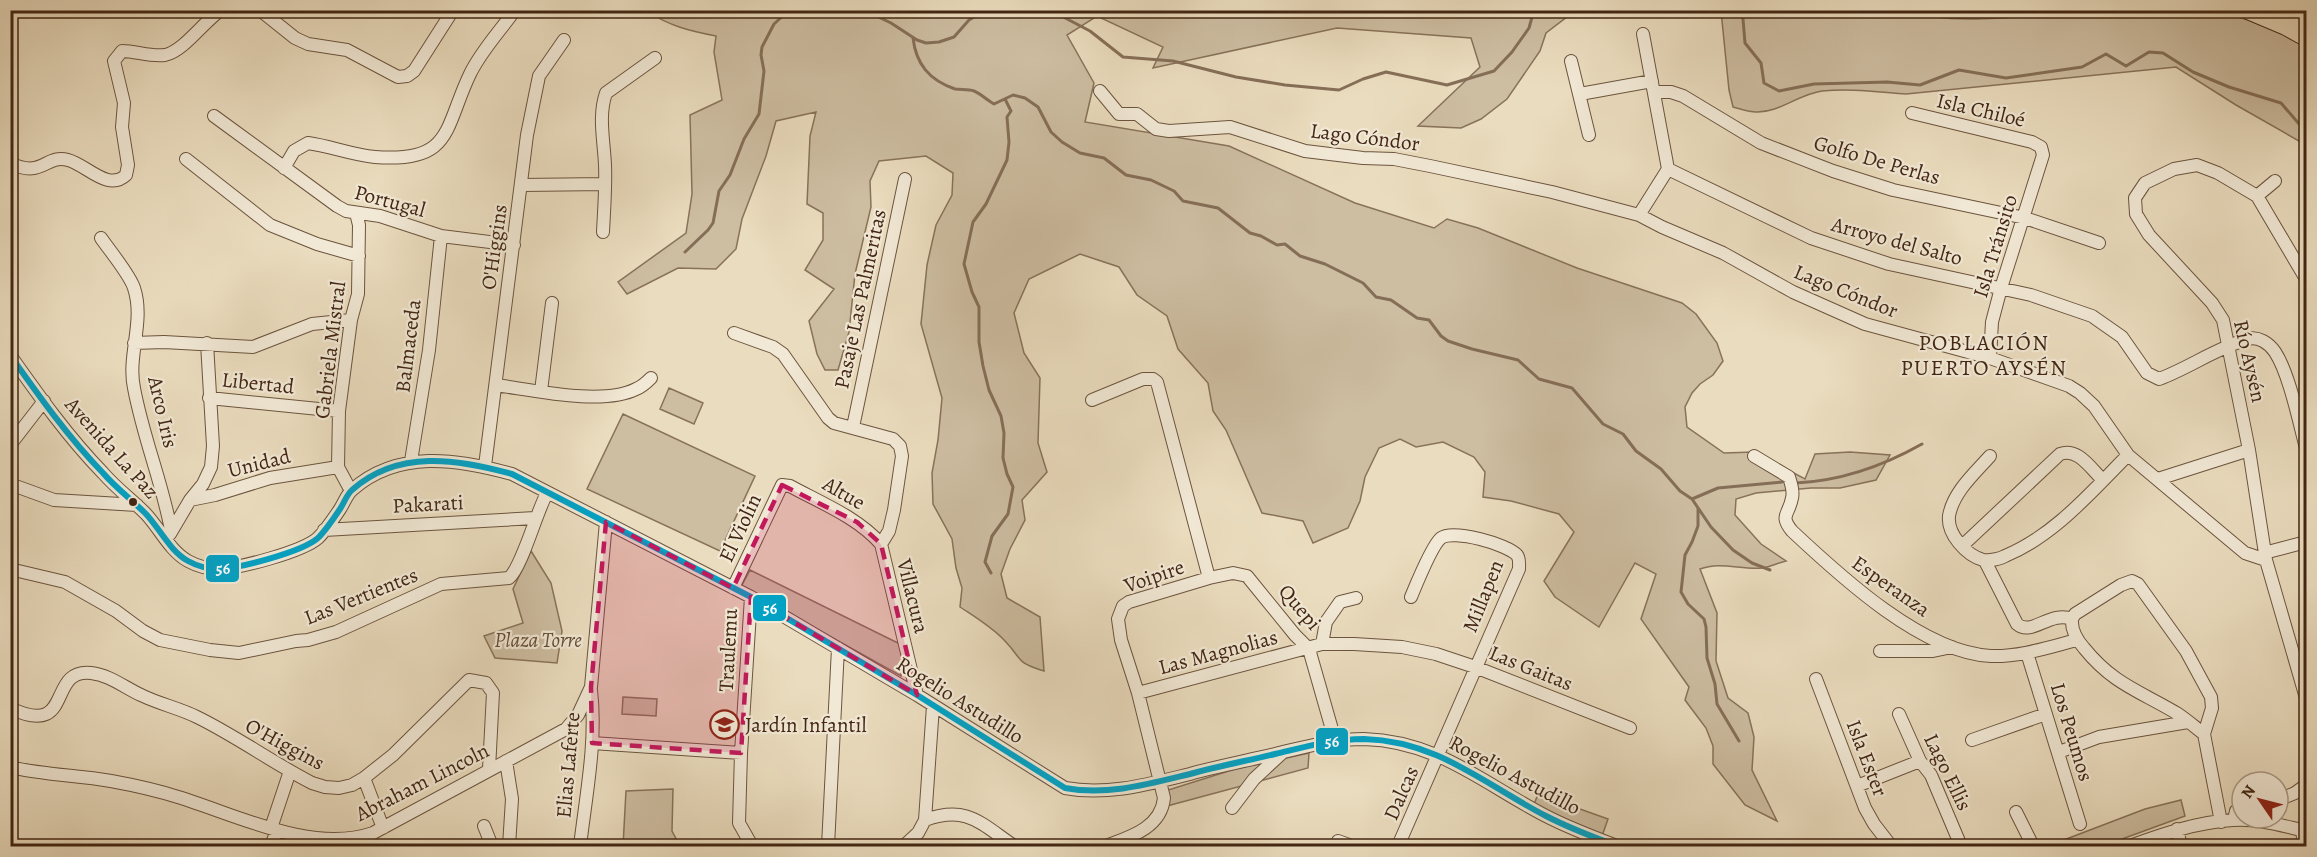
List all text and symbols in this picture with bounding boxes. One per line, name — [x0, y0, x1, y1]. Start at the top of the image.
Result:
street label: Isla Chiloé — [1934, 86, 2028, 134]
street label: Lago Cóndor — [1309, 116, 1421, 158]
street label: Golfo De Perlas — [1811, 129, 1943, 191]
street label: Portugal — [351, 178, 429, 224]
street label: Isla Tránsito — [1966, 191, 2024, 301]
street label: O'Higgins — [474, 202, 514, 292]
street label: Pasaje Las Palmeritas — [827, 207, 893, 391]
street label: Arroyo del Salto — [1827, 210, 1966, 272]
street label: Lago Cóndor — [1790, 257, 1902, 325]
street label: Gabriela Mistral — [308, 280, 352, 420]
street label: Balmaceda — [388, 298, 428, 394]
street label: Río Aysén — [2227, 317, 2273, 405]
district label: POBLACIÓN PUERTO AYSÉN — [1900, 328, 2068, 383]
street label: Libertad — [220, 365, 296, 401]
street label: Arco Iris — [141, 372, 185, 451]
street label: Avenida La Paz — [58, 390, 165, 505]
street label: Unidad — [225, 442, 294, 484]
street label: Altue — [817, 469, 870, 516]
street label: Pakarati — [392, 488, 464, 520]
street label: El Violin — [712, 489, 768, 567]
unlabelled marker — [127, 496, 139, 508]
street label: Esperanza — [1846, 549, 1936, 623]
street label: Voipire — [1119, 553, 1188, 600]
line badge: 56 — [205, 554, 240, 583]
street label: Villacura — [890, 555, 936, 636]
street label: Millapen — [1456, 556, 1510, 636]
text: 56 — [216, 558, 231, 580]
street label: Las Vertientes — [300, 560, 422, 632]
street label: Quepi — [1272, 578, 1328, 636]
line badge: 56 — [752, 594, 787, 622]
text: 56 — [763, 598, 778, 620]
street label: Traulemu — [712, 607, 744, 692]
street label: Las Magnolias — [1155, 623, 1281, 681]
park label: Plaza Torre — [494, 626, 582, 654]
street label: Las Gaitas — [1485, 639, 1577, 697]
street label: Rogelio Astudillo — [891, 650, 1029, 750]
street label: Los Peumos — [2044, 679, 2100, 785]
school or university icon: Jardín Infantil — [708, 709, 740, 741]
street label: O'Higgins — [240, 711, 330, 777]
street label: Elias Laferte — [549, 711, 587, 819]
place label: Jardín Infantil — [745, 711, 867, 739]
street label: Isla Ester — [1840, 716, 1894, 800]
line badge: 56 — [1315, 727, 1349, 756]
street label: Rogelio Astudillo — [1444, 729, 1586, 821]
street label: Lago Ellis — [1917, 729, 1979, 815]
text: 56 — [1325, 731, 1340, 753]
street label: Abraham Lincoln — [349, 736, 494, 828]
street label: Dalcas — [1377, 761, 1425, 825]
north arrow — [2230, 770, 2290, 830]
text: N — [2236, 781, 2261, 803]

